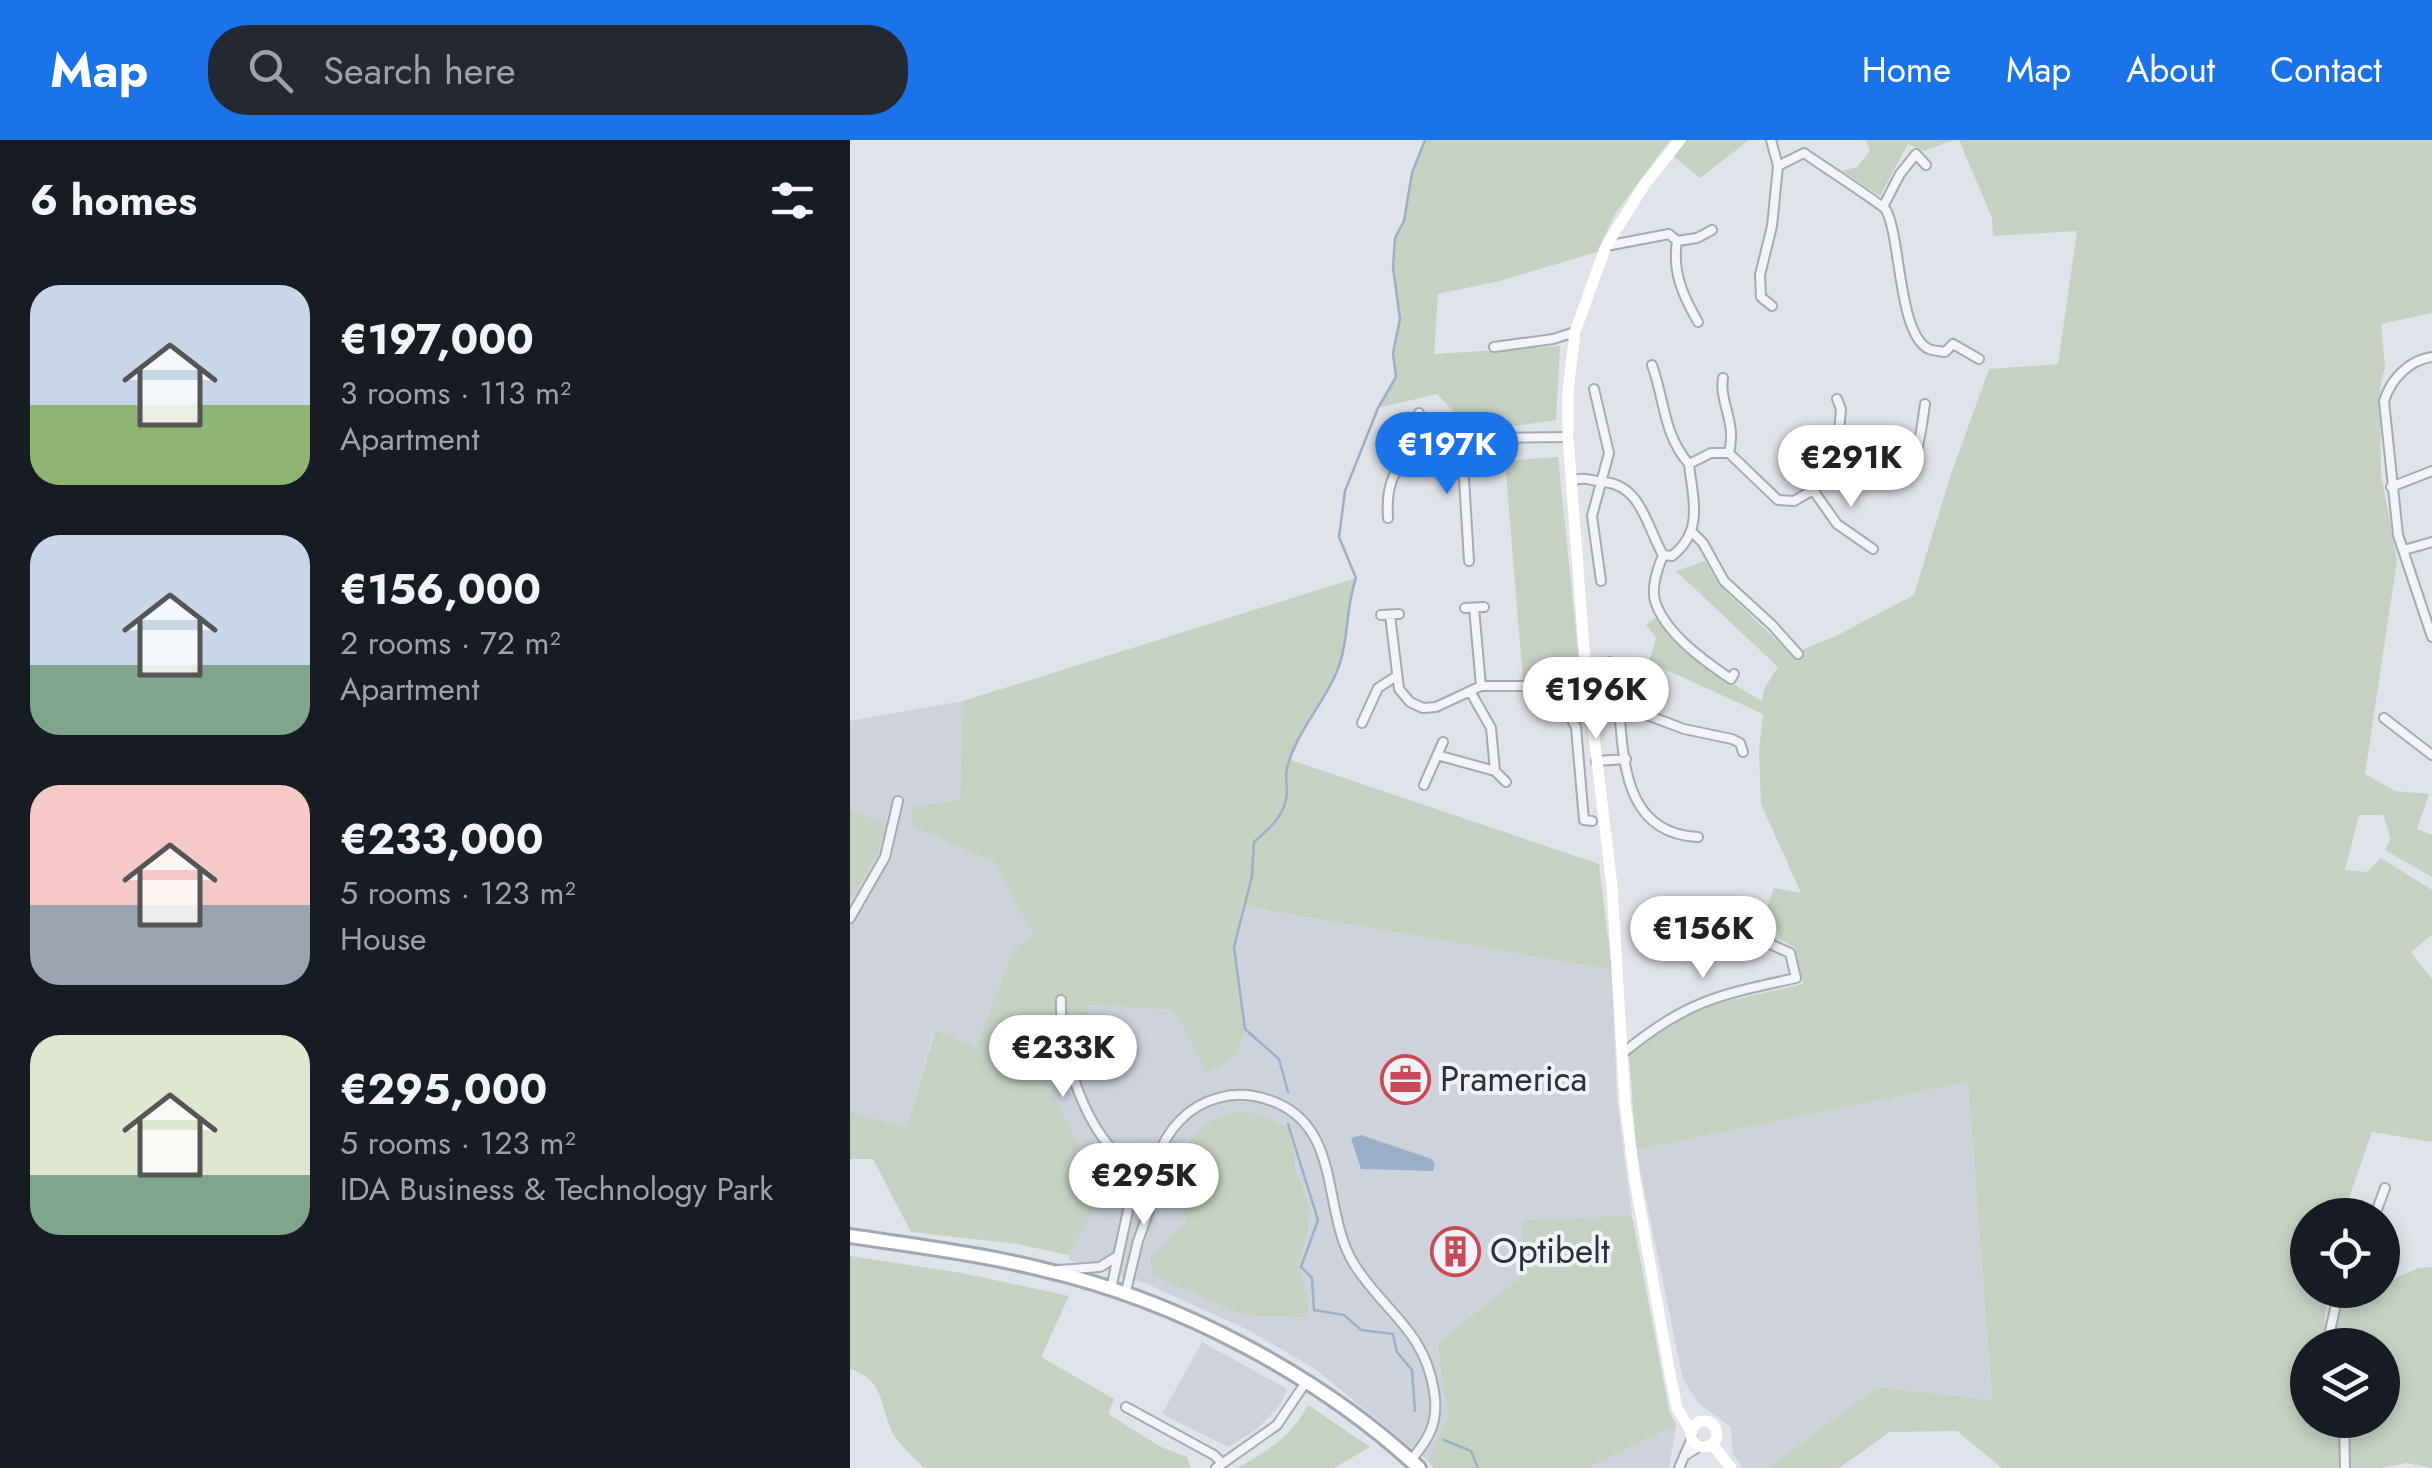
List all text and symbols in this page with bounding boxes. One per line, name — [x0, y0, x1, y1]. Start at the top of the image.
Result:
search box — [208, 25, 908, 115]
text: Map — [50, 36, 148, 105]
icon: search — [243, 43, 298, 98]
text: Search here — [323, 43, 515, 98]
text: Home — [1862, 45, 1951, 95]
text: Map — [2006, 45, 2071, 95]
text: About — [2126, 45, 2215, 95]
text: Contact — [2270, 45, 2382, 95]
text: 6 homes — [30, 170, 197, 231]
icon: filters — [765, 173, 820, 228]
text: €197,000 — [340, 309, 534, 370]
icon: home — [110, 325, 230, 445]
text: 3 rooms · 113 m² — [340, 370, 571, 416]
pin: €197K — [1377, 412, 1517, 497]
text: Apartment — [340, 416, 479, 462]
text: €197K — [1397, 421, 1497, 467]
pin: €291K — [1781, 425, 1921, 510]
text: €291K — [1800, 434, 1902, 480]
text: €156,000 — [340, 559, 541, 620]
icon: home — [110, 575, 230, 695]
text: 2 rooms · 72 m² — [340, 620, 561, 666]
pin: €196K — [1526, 657, 1666, 742]
text: Apartment — [340, 666, 479, 712]
text: €196K — [1545, 666, 1647, 712]
text: €233,000 — [340, 809, 544, 870]
icon: home — [110, 825, 230, 945]
text: 5 rooms · 123 m² — [340, 870, 575, 916]
pin: €156K — [1633, 896, 1773, 981]
text: €156K — [1652, 905, 1754, 951]
text: House — [340, 916, 427, 962]
pin: €233K — [993, 1015, 1133, 1100]
text: €233K — [1011, 1024, 1115, 1070]
office icon: Pramerica — [1379, 1053, 1431, 1105]
place label: Pramerica — [1440, 1054, 1587, 1104]
text: €295,000 — [340, 1059, 547, 1120]
icon: home — [110, 1075, 230, 1195]
text: 5 rooms · 123 m² — [340, 1120, 575, 1166]
pin: €295K — [1074, 1143, 1214, 1228]
text: €295K — [1091, 1152, 1197, 1198]
text: IDA Business & Technology Park — [340, 1166, 773, 1212]
map controls — [2290, 1198, 2400, 1438]
button: locate — [2290, 1198, 2400, 1308]
building icon: Optibelt — [1429, 1225, 1481, 1277]
place label: Optibelt — [1490, 1226, 1610, 1276]
button: layers — [2290, 1328, 2400, 1438]

